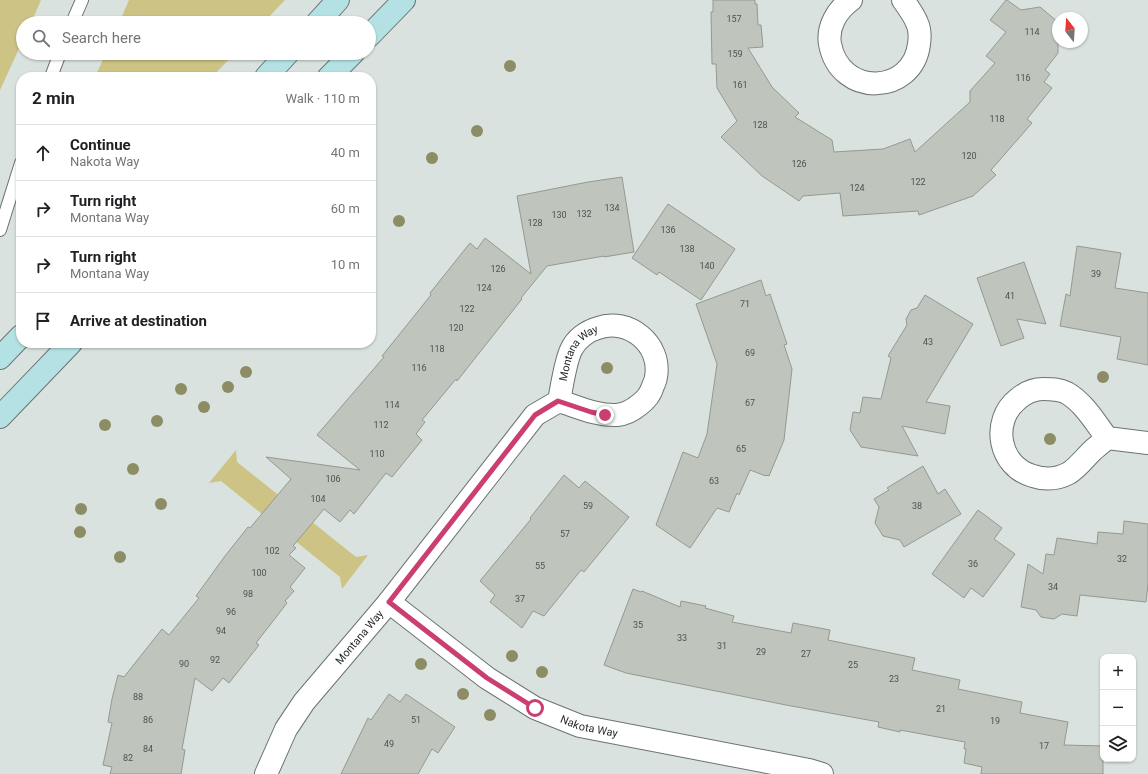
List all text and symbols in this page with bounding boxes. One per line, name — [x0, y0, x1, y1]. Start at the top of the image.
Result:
north arrow — [1052, 12, 1088, 48]
house number: 157 — [726, 14, 742, 24]
search box — [16, 16, 376, 60]
icon: search — [30, 27, 52, 49]
house number: 114 — [1024, 27, 1040, 37]
text: Search here — [62, 29, 141, 47]
house number: 159 — [727, 49, 743, 59]
house number: 116 — [1015, 73, 1031, 83]
house number: 161 — [732, 80, 748, 90]
text: 2 min — [32, 88, 75, 108]
text: Walk · 110 m — [285, 91, 360, 106]
house number: 118 — [989, 114, 1005, 124]
house number: 128 — [752, 120, 768, 130]
text: Continue — [70, 136, 131, 154]
icon: ahead — [32, 142, 54, 164]
text: 40 m — [331, 145, 360, 160]
house number: 120 — [961, 151, 977, 161]
text: Nakota Way — [70, 154, 139, 169]
house number: 126 — [791, 159, 807, 169]
house number: 122 — [910, 177, 926, 187]
house number: 124 — [849, 183, 865, 193]
text: Turn right — [70, 192, 136, 210]
icon: right — [32, 198, 54, 220]
text: 60 m — [331, 201, 360, 216]
house number: 134 — [604, 203, 620, 213]
house number: 132 — [576, 209, 592, 219]
text: Montana Way — [70, 210, 149, 225]
house number: 130 — [551, 210, 567, 220]
house number: 128 — [527, 218, 543, 228]
house number: 136 — [660, 225, 676, 235]
house number: 138 — [679, 244, 695, 254]
text: Turn right — [70, 248, 136, 266]
icon: right — [32, 254, 54, 276]
text: 10 m — [331, 257, 360, 272]
house number: 140 — [699, 261, 715, 271]
house number: 126 — [490, 264, 506, 274]
text: Montana Way — [70, 266, 149, 281]
house number: 39 — [1091, 269, 1101, 279]
house number: 124 — [476, 283, 492, 293]
house number: 41 — [1005, 291, 1015, 301]
house number: 71 — [740, 299, 750, 309]
house number: 122 — [459, 304, 475, 314]
icon: arrive — [32, 310, 54, 332]
text: Arrive at destination — [70, 312, 207, 330]
street label: Montana Way — [557, 322, 600, 382]
house number: 120 — [448, 323, 464, 333]
house number: 43 — [923, 337, 933, 347]
house number: 118 — [429, 344, 445, 354]
house number: 69 — [745, 348, 755, 358]
house number: 116 — [411, 363, 427, 373]
house number: 67 — [745, 398, 755, 408]
house number: 114 — [384, 400, 400, 410]
route end — [596, 406, 614, 424]
house number: 112 — [373, 420, 389, 430]
house number: 65 — [736, 444, 746, 454]
house number: 110 — [369, 449, 385, 459]
house number: 106 — [325, 474, 341, 484]
house number: 63 — [709, 476, 719, 486]
house number: 104 — [310, 494, 326, 504]
house number: 59 — [583, 501, 593, 511]
house number: 38 — [912, 501, 922, 511]
house number: 57 — [560, 529, 570, 539]
house number: 102 — [264, 546, 280, 556]
house number: 32 — [1117, 554, 1127, 564]
house number: 36 — [968, 559, 978, 569]
house number: 55 — [535, 561, 545, 571]
house number: 100 — [251, 568, 267, 578]
house number: 34 — [1048, 582, 1058, 592]
house number: 98 — [243, 589, 253, 599]
house number: 37 — [515, 594, 525, 604]
house number: 96 — [226, 607, 236, 617]
street label: Montana Way — [333, 607, 387, 667]
house number: 35 — [633, 620, 643, 630]
house number: 94 — [216, 626, 226, 636]
house number: 33 — [677, 633, 687, 643]
house number: 31 — [717, 641, 727, 651]
house number: 29 — [756, 647, 766, 657]
house number: 27 — [801, 649, 811, 659]
map controls — [1100, 654, 1136, 762]
button: + — [1100, 654, 1136, 690]
house number: 92 — [210, 655, 220, 665]
house number: 90 — [179, 659, 189, 669]
house number: 25 — [848, 660, 858, 670]
house number: 23 — [889, 674, 899, 684]
button: − — [1100, 690, 1136, 726]
house number: 88 — [133, 692, 143, 702]
route start — [526, 699, 544, 717]
house number: 21 — [936, 704, 946, 714]
street label: Nakota Way — [558, 713, 620, 740]
house number: 86 — [143, 715, 153, 725]
house number: 51 — [411, 715, 421, 725]
house number: 19 — [990, 716, 1000, 726]
button: layers — [1100, 726, 1136, 762]
house number: 49 — [384, 739, 394, 749]
house number: 17 — [1039, 741, 1049, 751]
house number: 84 — [143, 744, 153, 754]
house number: 82 — [123, 753, 133, 763]

